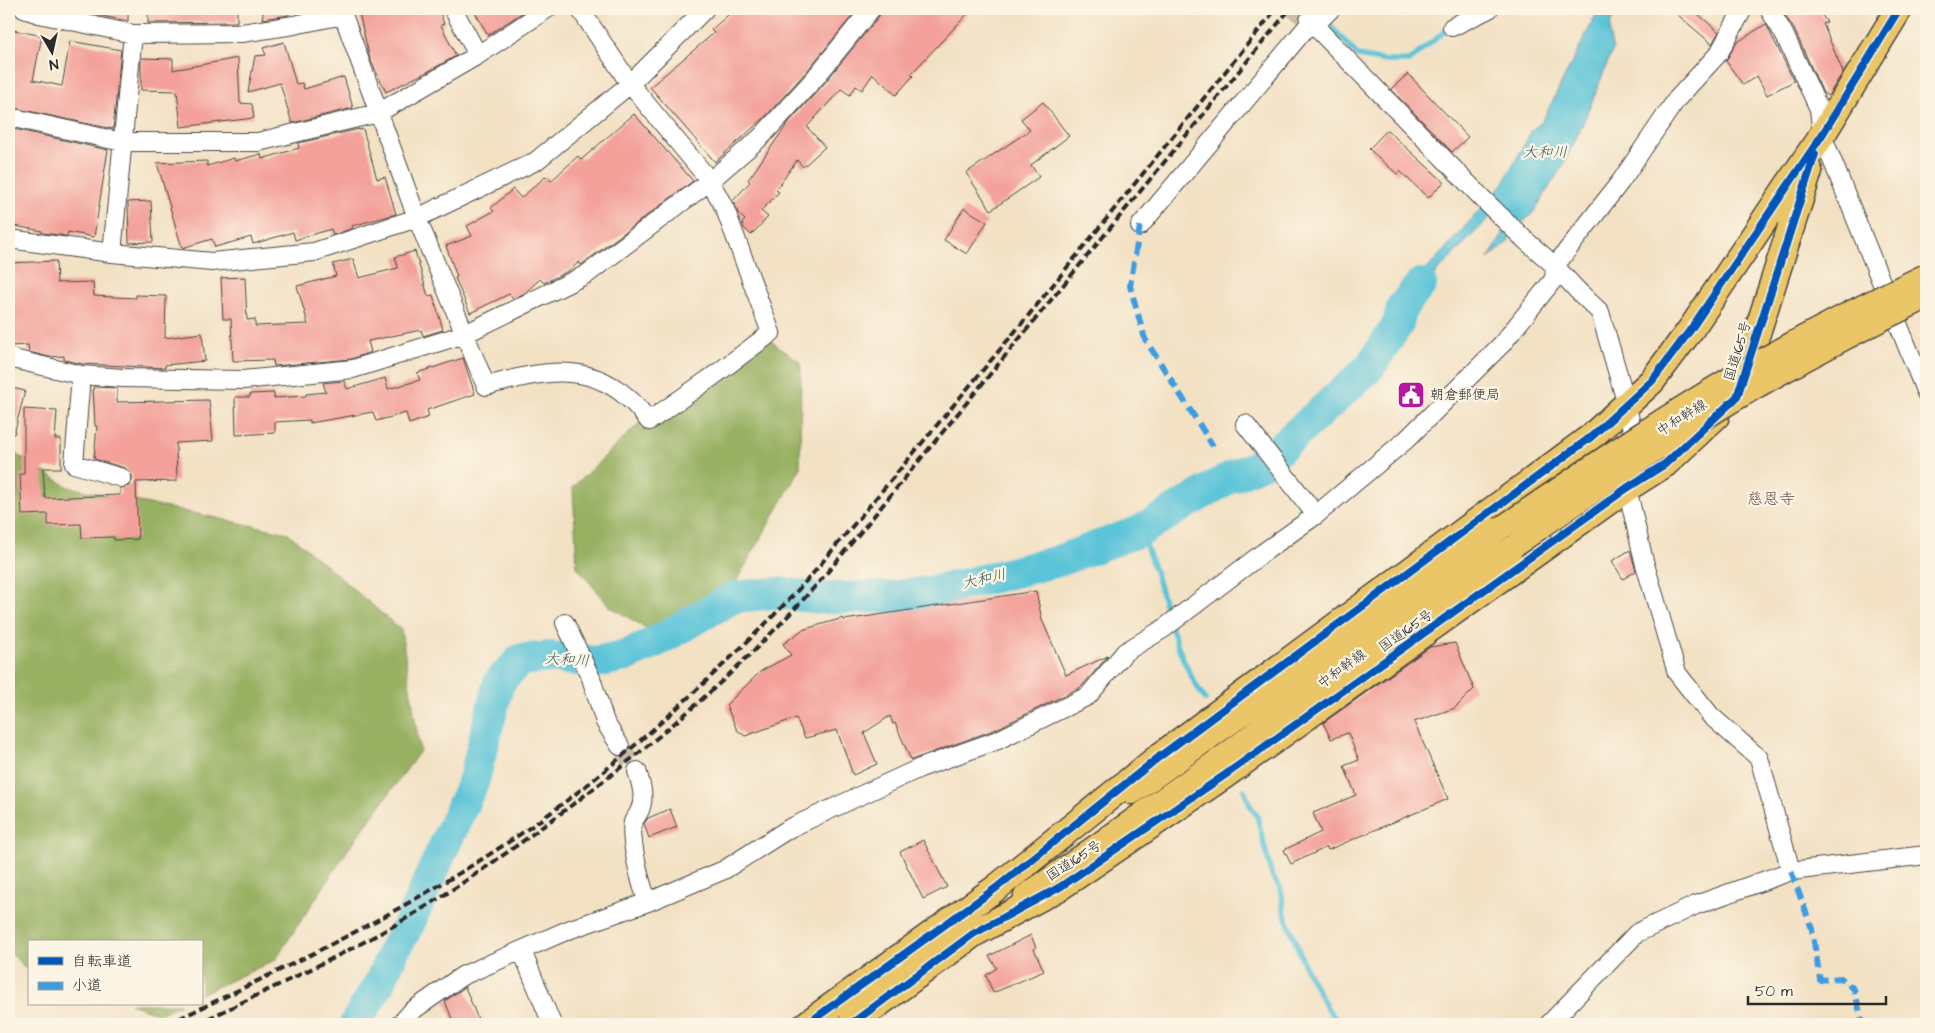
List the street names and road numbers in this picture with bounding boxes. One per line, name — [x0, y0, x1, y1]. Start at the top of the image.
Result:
street label: 国道165号 — [1719, 318, 1757, 384]
street label: 中和幹線 — [1653, 395, 1711, 441]
street label: 国道165号 — [1375, 605, 1437, 657]
street label: 中和幹線 — [1313, 644, 1371, 694]
street label: 国道165号 — [1042, 836, 1106, 886]

